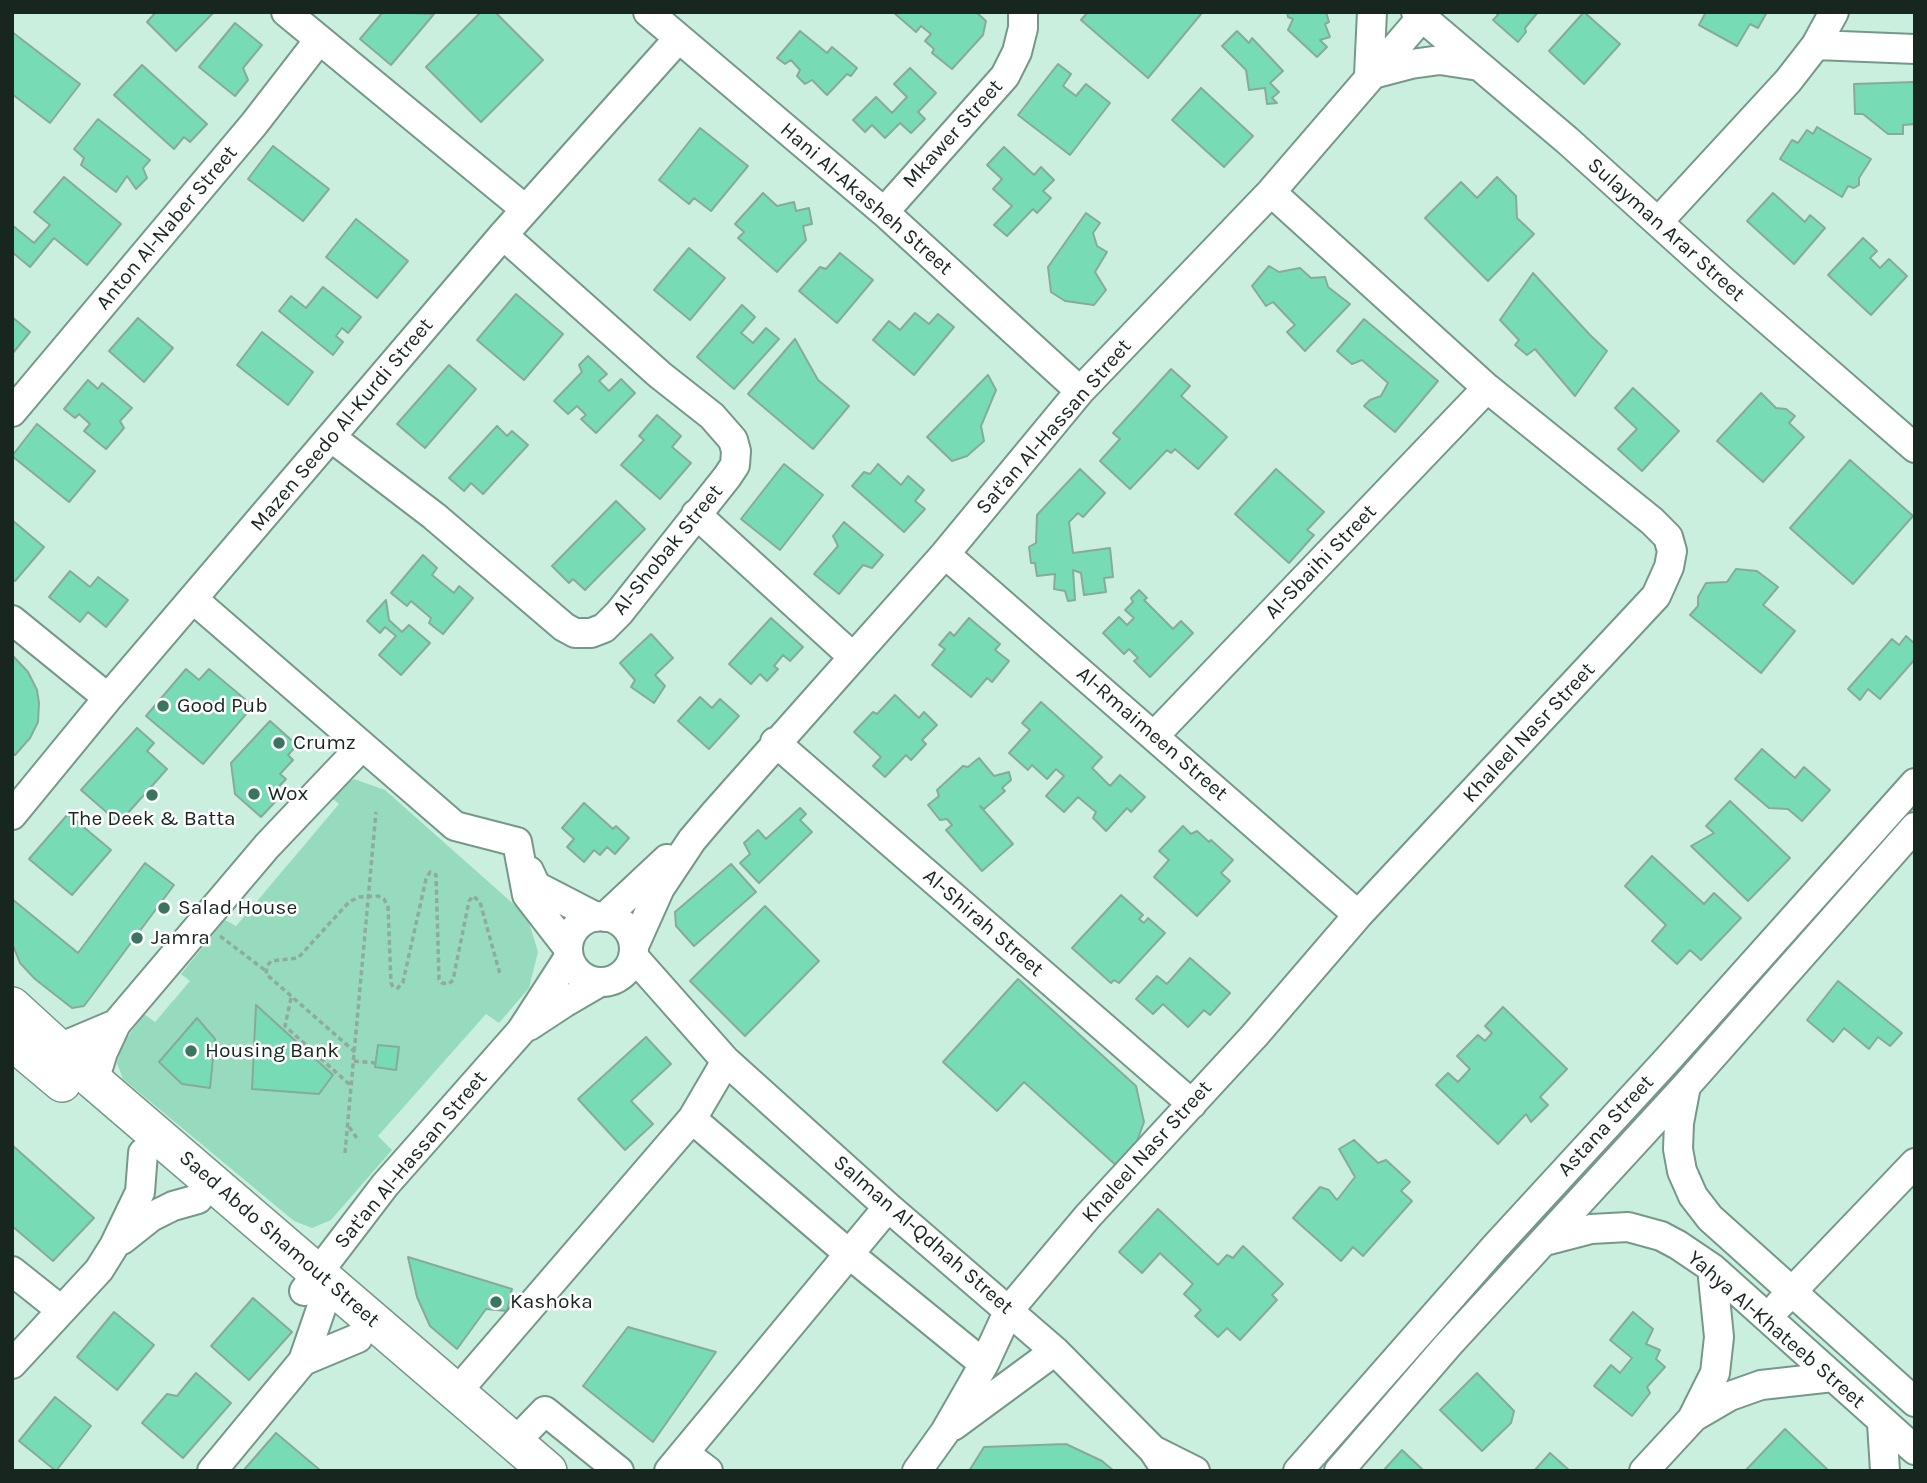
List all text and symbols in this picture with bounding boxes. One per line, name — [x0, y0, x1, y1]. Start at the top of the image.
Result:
street label: Mkawer Street — [898, 75, 1008, 193]
street label: Hani Al-Akasheh Street — [775, 117, 957, 281]
street label: Anton Al-Naber Street — [91, 141, 243, 315]
street label: Sulayman Arar Street — [1582, 153, 1750, 307]
street label: Mazen Seedo Al-Kurdi Street — [245, 313, 439, 537]
street label: Sat'an Al-Hassan Street — [971, 334, 1137, 520]
street label: Al-Shobak Street — [608, 480, 728, 620]
street label: Al-Sbaihi Street — [1260, 499, 1382, 625]
street label: Khaleel Nasr Street — [1458, 658, 1600, 808]
street label: Al-Rmaimeen Street — [1071, 661, 1233, 807]
place label: Good Pub — [177, 693, 268, 719]
marker: Good Pub — [155, 698, 171, 714]
place label: Crumz — [293, 730, 356, 756]
marker: Crumz — [271, 735, 287, 751]
place label: Wox — [268, 781, 308, 807]
marker: Wox — [246, 786, 262, 802]
marker: The Deek & Batta — [144, 787, 160, 803]
place label: The Deek & Batta — [68, 806, 236, 832]
street label: Al-Shirah Street — [918, 864, 1048, 982]
place label: Salad House — [178, 895, 297, 921]
marker: Salad House — [156, 900, 172, 916]
place label: Jamra — [151, 925, 210, 951]
marker: Jamra — [129, 930, 145, 946]
place label: Housing Bank — [205, 1038, 339, 1064]
marker: Housing Bank — [183, 1043, 199, 1059]
street label: Sat'an Al-Hassan Street — [329, 1066, 493, 1254]
street label: Astana Street — [1553, 1070, 1659, 1182]
street label: Khaleel Nasr Street — [1077, 1076, 1217, 1228]
street label: Saed Abdo Shamout Street — [174, 1145, 384, 1333]
street label: Salman Al-Qdhah Street — [828, 1150, 1018, 1320]
street label: Yahya Al-Khateeb Street — [1682, 1246, 1870, 1414]
place label: Kashoka — [510, 1289, 593, 1315]
marker: Kashoka — [488, 1294, 504, 1310]

